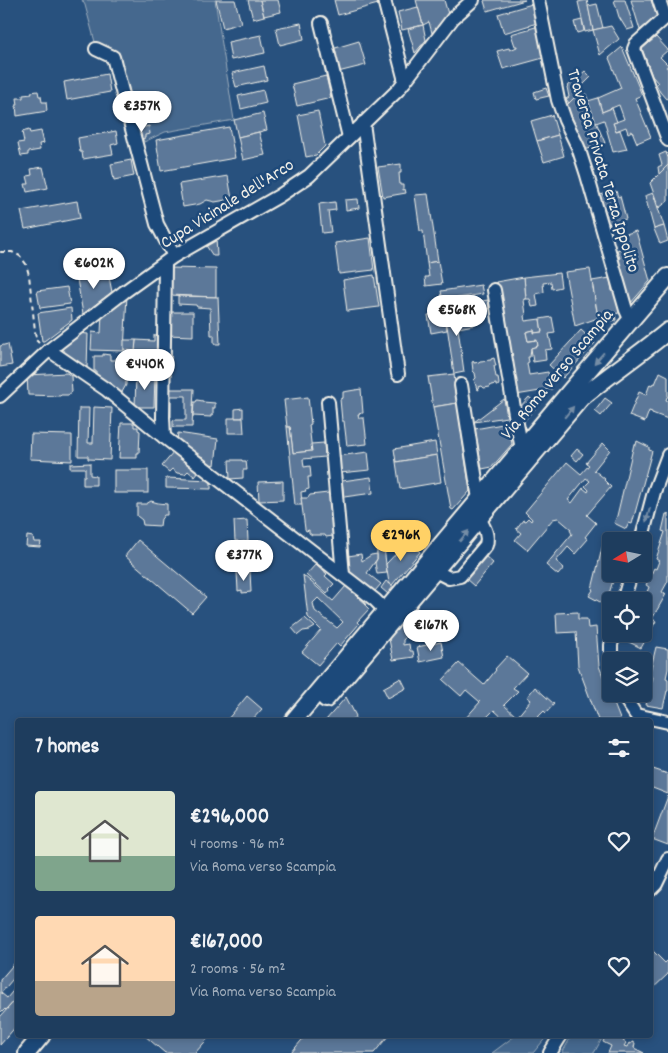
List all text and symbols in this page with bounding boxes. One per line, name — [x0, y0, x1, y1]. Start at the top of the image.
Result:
street label: Traversa Privata Terza Ippolito — [559, 66, 645, 276]
pin: €357K — [107, 90, 177, 133]
text: €357K — [124, 95, 160, 118]
street label: Cupa Vicinale dell'Arco — [156, 154, 300, 256]
pin: €602K — [59, 248, 129, 290]
text: €602K — [74, 252, 114, 275]
pin: €568K — [422, 294, 492, 337]
text: €568K — [438, 299, 476, 322]
street label: Via Roma verso Scampia — [496, 304, 621, 446]
pin: €440K — [110, 348, 180, 391]
one-way arrow — [593, 351, 605, 363]
text: €440K — [126, 353, 164, 376]
one-way arrow — [564, 405, 575, 418]
one-way arrow — [644, 507, 652, 522]
pin: €296K — [366, 520, 436, 562]
text: €296K — [382, 524, 420, 547]
one-way arrow — [459, 529, 470, 542]
north arrow — [602, 532, 652, 582]
map controls — [602, 532, 652, 702]
pin: €377K — [209, 540, 279, 582]
text: €377K — [226, 544, 262, 567]
button: locate — [602, 592, 652, 642]
pin: €167K — [396, 610, 466, 652]
text: €167K — [414, 614, 448, 637]
button: layers — [602, 652, 652, 702]
text: 7 homes — [35, 733, 99, 763]
icon: filters — [605, 734, 633, 762]
text: €296,000 — [190, 803, 269, 833]
icon: home — [75, 811, 135, 871]
icon: heart — [605, 827, 633, 855]
text: 4 rooms · 96 m² — [190, 833, 285, 856]
text: Via Roma verso Scampia — [190, 856, 336, 879]
text: €167,000 — [190, 928, 263, 958]
icon: home — [75, 936, 135, 996]
icon: heart — [605, 952, 633, 980]
text: 2 rooms · 56 m² — [190, 958, 285, 981]
text: Via Roma verso Scampia — [190, 981, 336, 1004]

